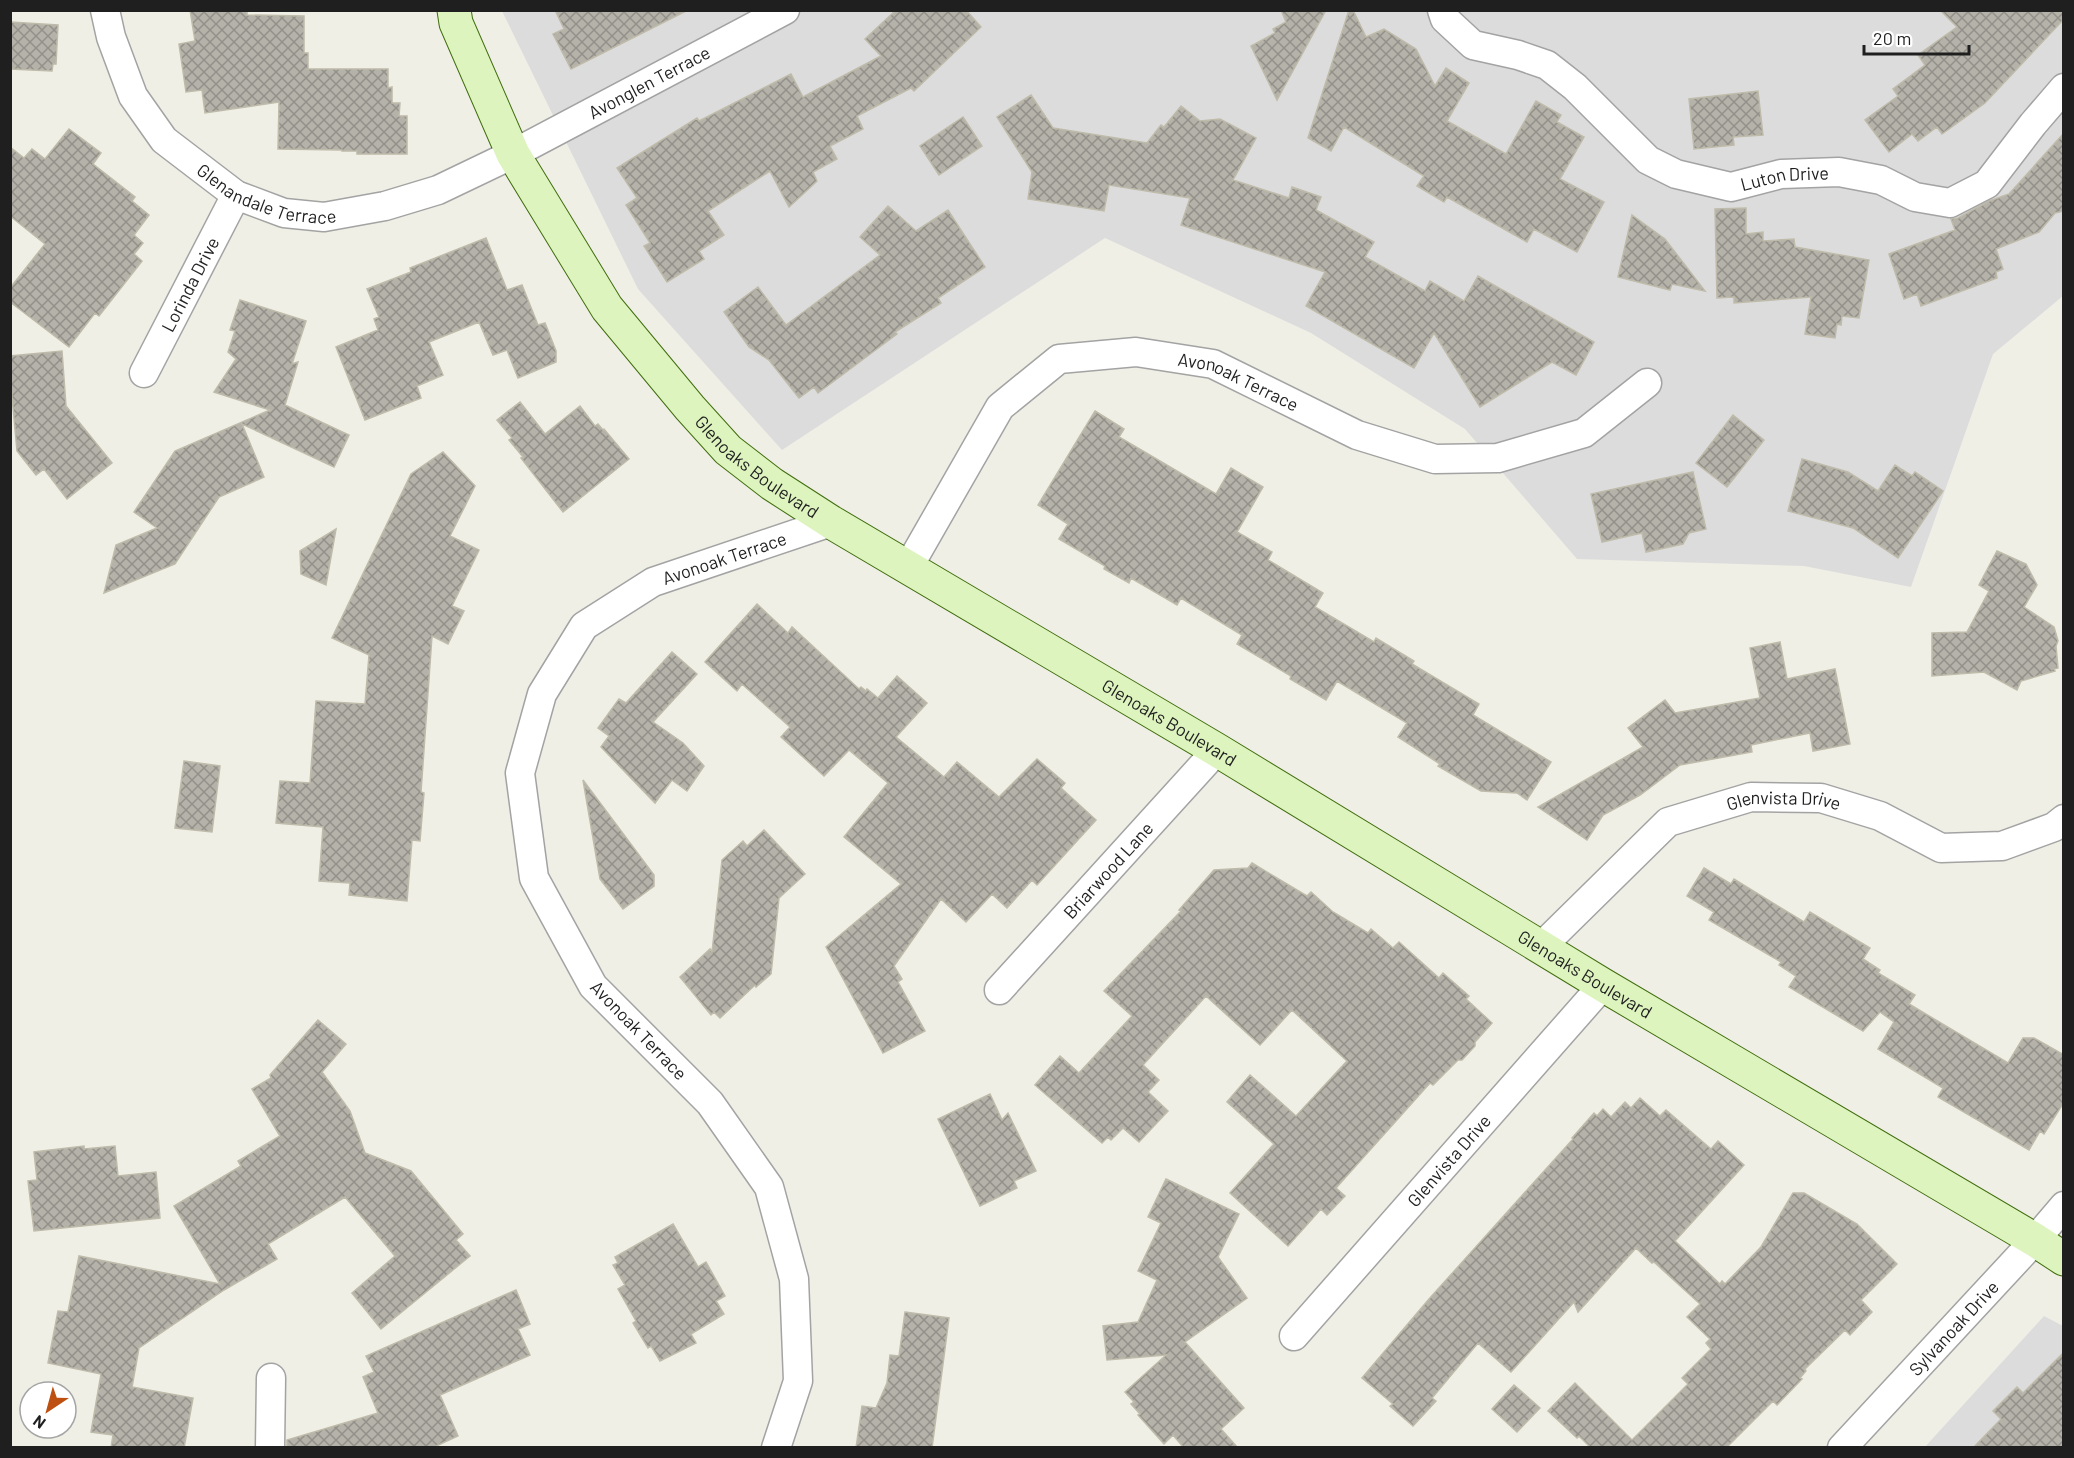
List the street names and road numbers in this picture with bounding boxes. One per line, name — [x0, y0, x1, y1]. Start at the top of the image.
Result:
street label: Avonglen Terrace — [584, 41, 714, 123]
street label: Glenandale Terrace — [193, 158, 338, 228]
street label: Luton Drive — [1738, 161, 1829, 195]
street label: Lorinda Drive — [156, 233, 223, 335]
street label: Avonoak Terrace — [1176, 348, 1302, 416]
street label: Glenoaks Boulevard — [691, 410, 823, 522]
street label: Avonoak Terrace — [659, 527, 789, 589]
street label: Glenoaks Boulevard — [1098, 674, 1241, 770]
street label: Glenvista Drive — [1724, 786, 1844, 815]
street label: Briarwood Lane — [1058, 817, 1157, 923]
street label: Glenoaks Boulevard — [1514, 925, 1656, 1023]
street label: Avonoak Terrace — [586, 976, 692, 1084]
street label: Glenvista Drive — [1402, 1110, 1495, 1211]
street label: Sylvanoak Drive — [1904, 1276, 2003, 1380]

